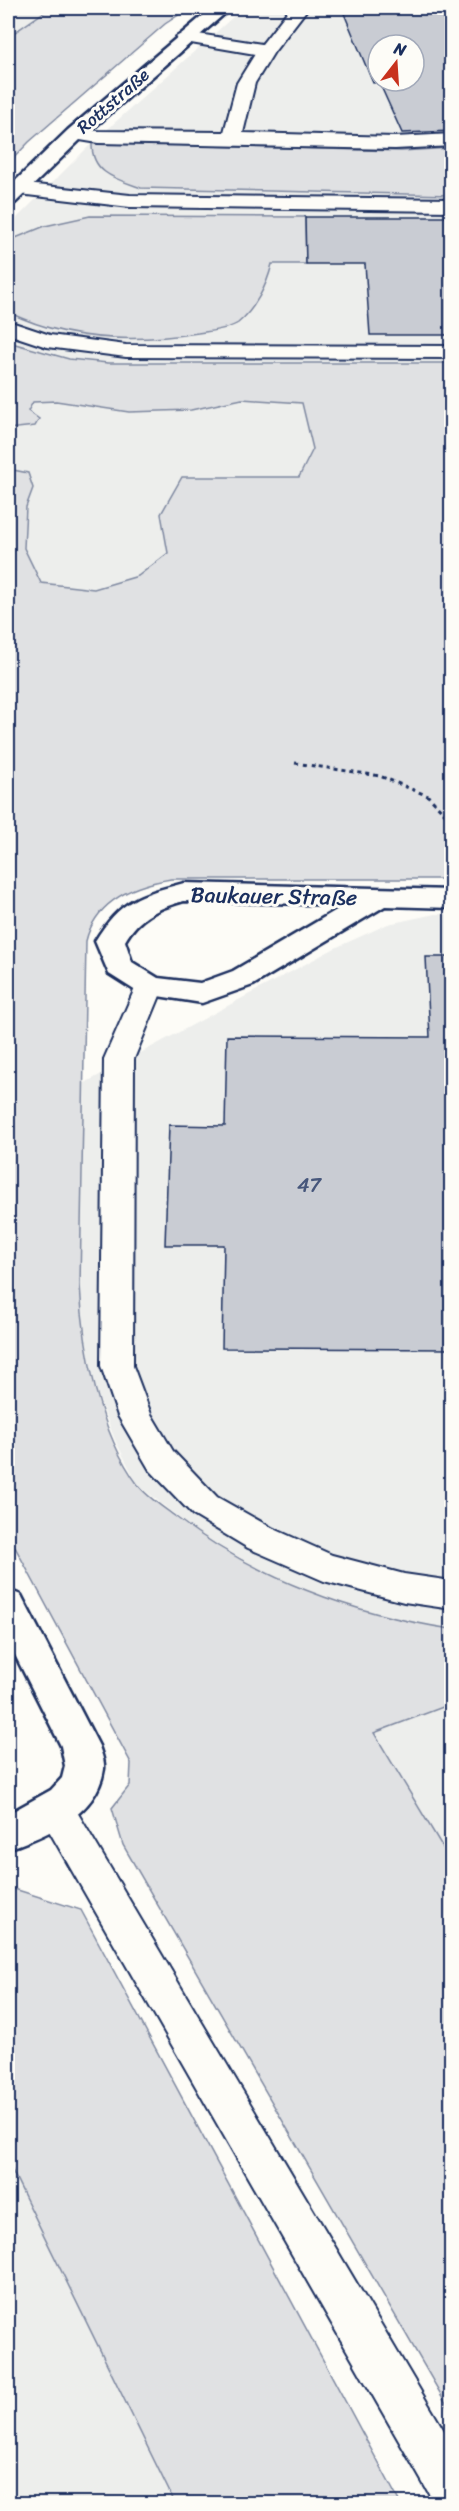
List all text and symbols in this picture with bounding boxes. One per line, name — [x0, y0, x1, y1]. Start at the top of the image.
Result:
north arrow — [366, 33, 426, 93]
text: N — [390, 33, 411, 65]
street label: Rottstraße — [69, 60, 157, 142]
street label: Baukauer Straße — [190, 875, 358, 917]
house number: 47 — [297, 1168, 323, 1203]

